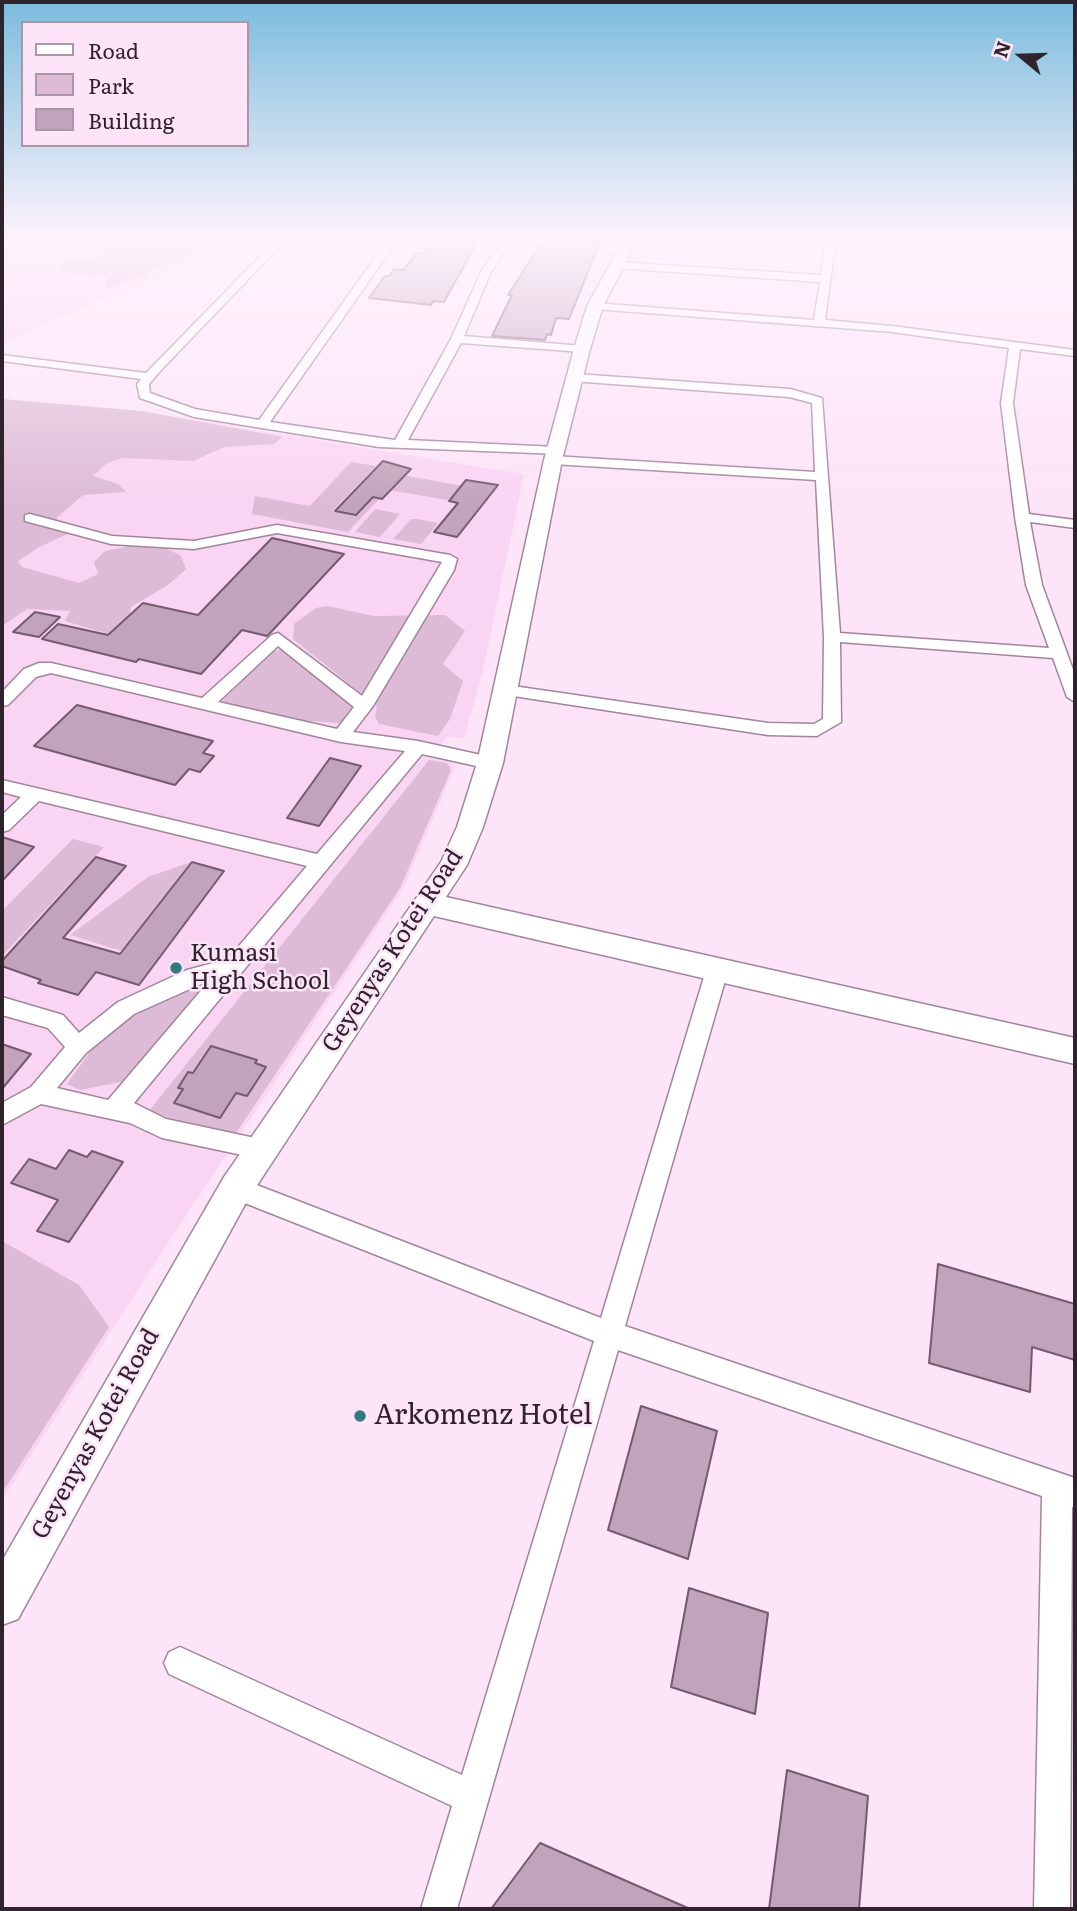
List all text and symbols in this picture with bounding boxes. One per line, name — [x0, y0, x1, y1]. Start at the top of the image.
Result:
legend — [21, 21, 248, 147]
north arrow — [986, 21, 1056, 91]
text: Road — [88, 34, 139, 65]
text: N — [985, 37, 1017, 61]
text: Park — [88, 69, 134, 100]
text: Building — [88, 104, 174, 135]
street label: Geyenyas Kotei Road — [317, 844, 469, 1058]
place label: Kumasi High School — [190, 940, 330, 996]
marker: Kumasi High School — [168, 960, 184, 976]
street label: Geyenyas Kotei Road — [26, 1324, 166, 1544]
place label: Arkomenz Hotel — [374, 1399, 592, 1433]
marker: Arkomenz Hotel — [352, 1408, 368, 1424]

